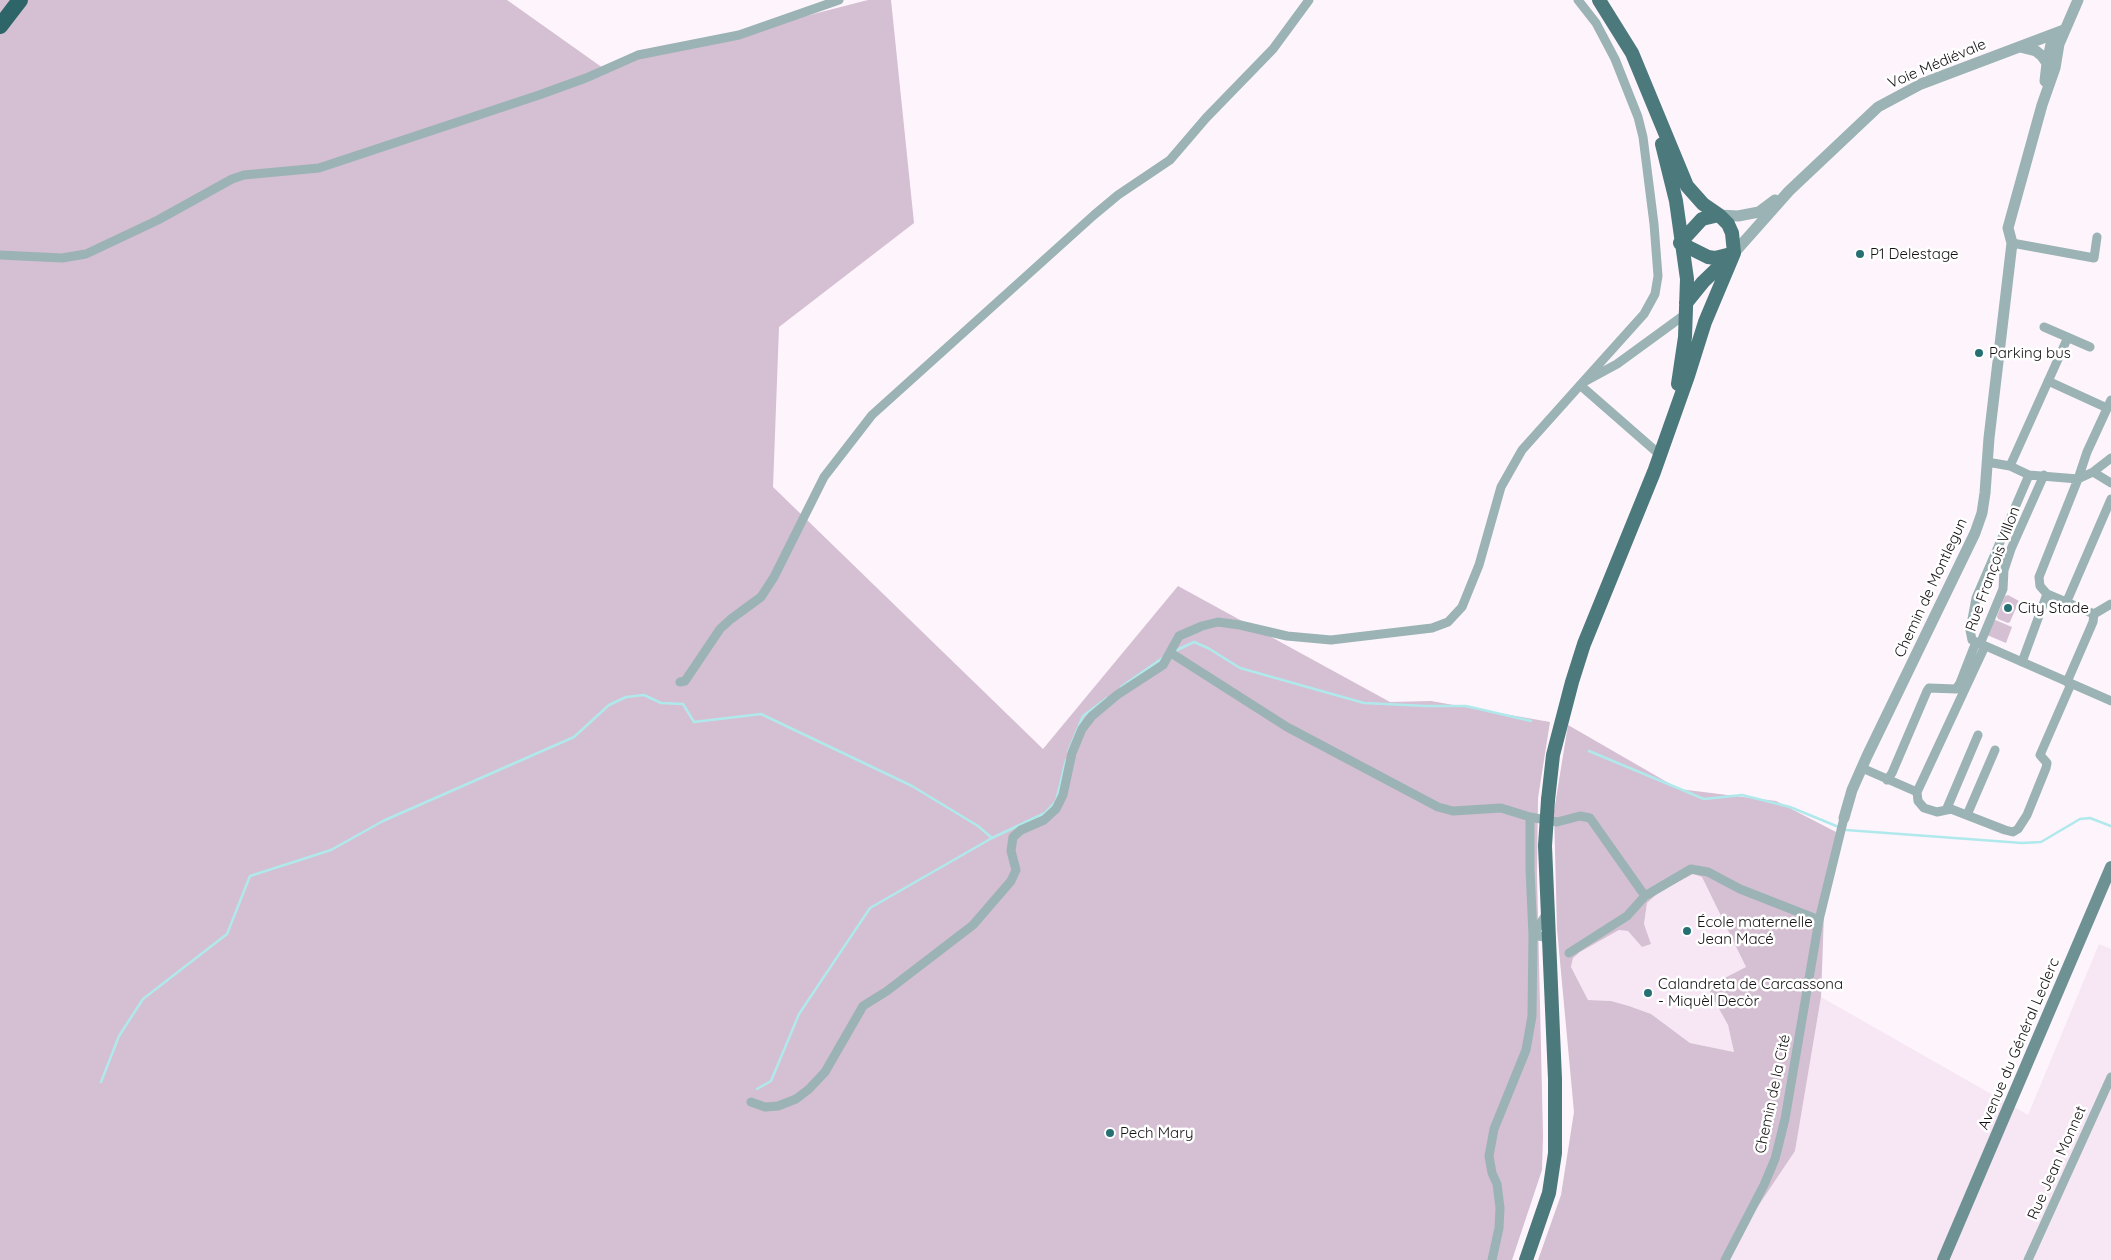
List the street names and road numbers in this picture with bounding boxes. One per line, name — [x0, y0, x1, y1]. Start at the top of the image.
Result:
street label: Voie Médiévale — [1885, 35, 1989, 93]
street label: Rue François Villon — [1962, 504, 2024, 634]
street label: Chemin de Montlegun — [1891, 516, 1971, 660]
street label: Avenue du Général Leclerc — [1975, 955, 2063, 1133]
street label: Chemin de la Cité — [1752, 1033, 1794, 1155]
street label: Rue Jean Monnet — [2024, 1103, 2090, 1223]

